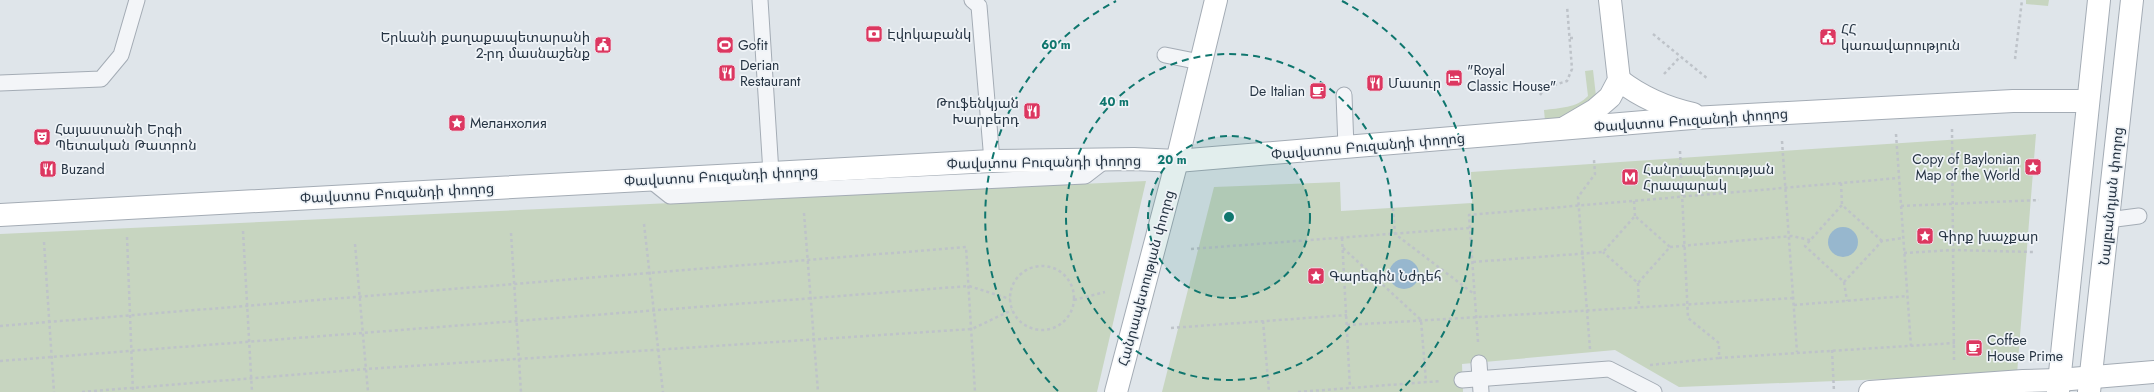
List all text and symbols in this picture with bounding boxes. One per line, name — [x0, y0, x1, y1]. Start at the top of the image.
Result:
place label: ՀՀ կառավարություն — [1841, 19, 1960, 55]
bank icon: Էվոկաբանկ — [864, 24, 884, 44]
place label: Էվոկաբանկ — [887, 24, 971, 44]
place label: Երևանի քաղաքապետարանի 2-րդ մասնաշենք — [380, 27, 590, 63]
public building icon: ՀՀ կառավարություն — [1818, 27, 1838, 47]
public building icon: Երևանի քաղաքապետարանի 2-րդ մասնաշենք — [593, 35, 613, 55]
sports icon: Gofit — [715, 35, 735, 55]
place label: Gofit — [738, 35, 768, 55]
text: 60 m — [1041, 36, 1071, 54]
place label: Derian Restaurant — [740, 55, 801, 91]
place label: "Royal Classic House" — [1467, 60, 1556, 96]
restaurant icon: Derian Restaurant — [717, 63, 737, 83]
hotel icon: "Royal Classic House" — [1444, 68, 1464, 88]
restaurant icon: Մասուր — [1365, 73, 1385, 93]
place label: Մասուր — [1388, 73, 1441, 93]
place label: De Italian — [1250, 81, 1305, 101]
cafe icon: De Italian — [1308, 81, 1328, 101]
place label: Թուֆենկյան Խարբերդ — [936, 93, 1019, 129]
text: 40 m — [1099, 93, 1129, 111]
restaurant icon: Թուֆենկյան Խարբերդ — [1022, 101, 1042, 121]
street label: Փավստոս Բուզանդի փողոց — [1593, 103, 1789, 137]
place icon: Меланхолия — [447, 113, 467, 133]
place label: Меланхолия — [470, 113, 547, 133]
place label: Հայաստանի Երգի Պետական Թատրոն — [55, 119, 197, 155]
street label: Նալբանդյան փողոց — [2094, 126, 2128, 266]
theatre icon: Հայաստանի Երգի Պետական Թատրոն — [32, 127, 52, 147]
street label: Փավստոս Բուզանդի փողոց — [1270, 128, 1466, 164]
place label: Copy of Baylonian Map of the World — [1912, 149, 2020, 185]
street label: Փավստոս Բուզանդի փողոց — [947, 150, 1141, 174]
text: 20 m — [1157, 151, 1187, 169]
place icon: Copy of Baylonian Map of the World — [2023, 157, 2043, 177]
restaurant icon: Buzand — [38, 159, 58, 179]
place label: Buzand — [61, 159, 105, 179]
place label: Հանրապետության Հրապարակ — [1643, 159, 1774, 195]
street label: Փավստոս Բուզանդի փողոց — [623, 161, 819, 191]
metro station icon: Հանրապետության Հրապարակ — [1620, 167, 1640, 187]
street label: Փավստոս Բուզանդի փողոց — [299, 178, 495, 208]
street label: Հանրապետության փողոց — [1113, 188, 1179, 368]
centre of rings — [1222, 210, 1236, 224]
place icon: Գիրք խաչքար — [1915, 226, 1935, 246]
place label: Գիրք խաչքար — [1938, 226, 2038, 246]
place icon: Գարեգին Նժդեհ — [1306, 266, 1326, 286]
place label: Գարեգին Նժդեհ — [1329, 266, 1442, 286]
place label: Coffee House Prime — [1987, 330, 2063, 366]
cafe icon: Coffee House Prime — [1964, 338, 1984, 358]

